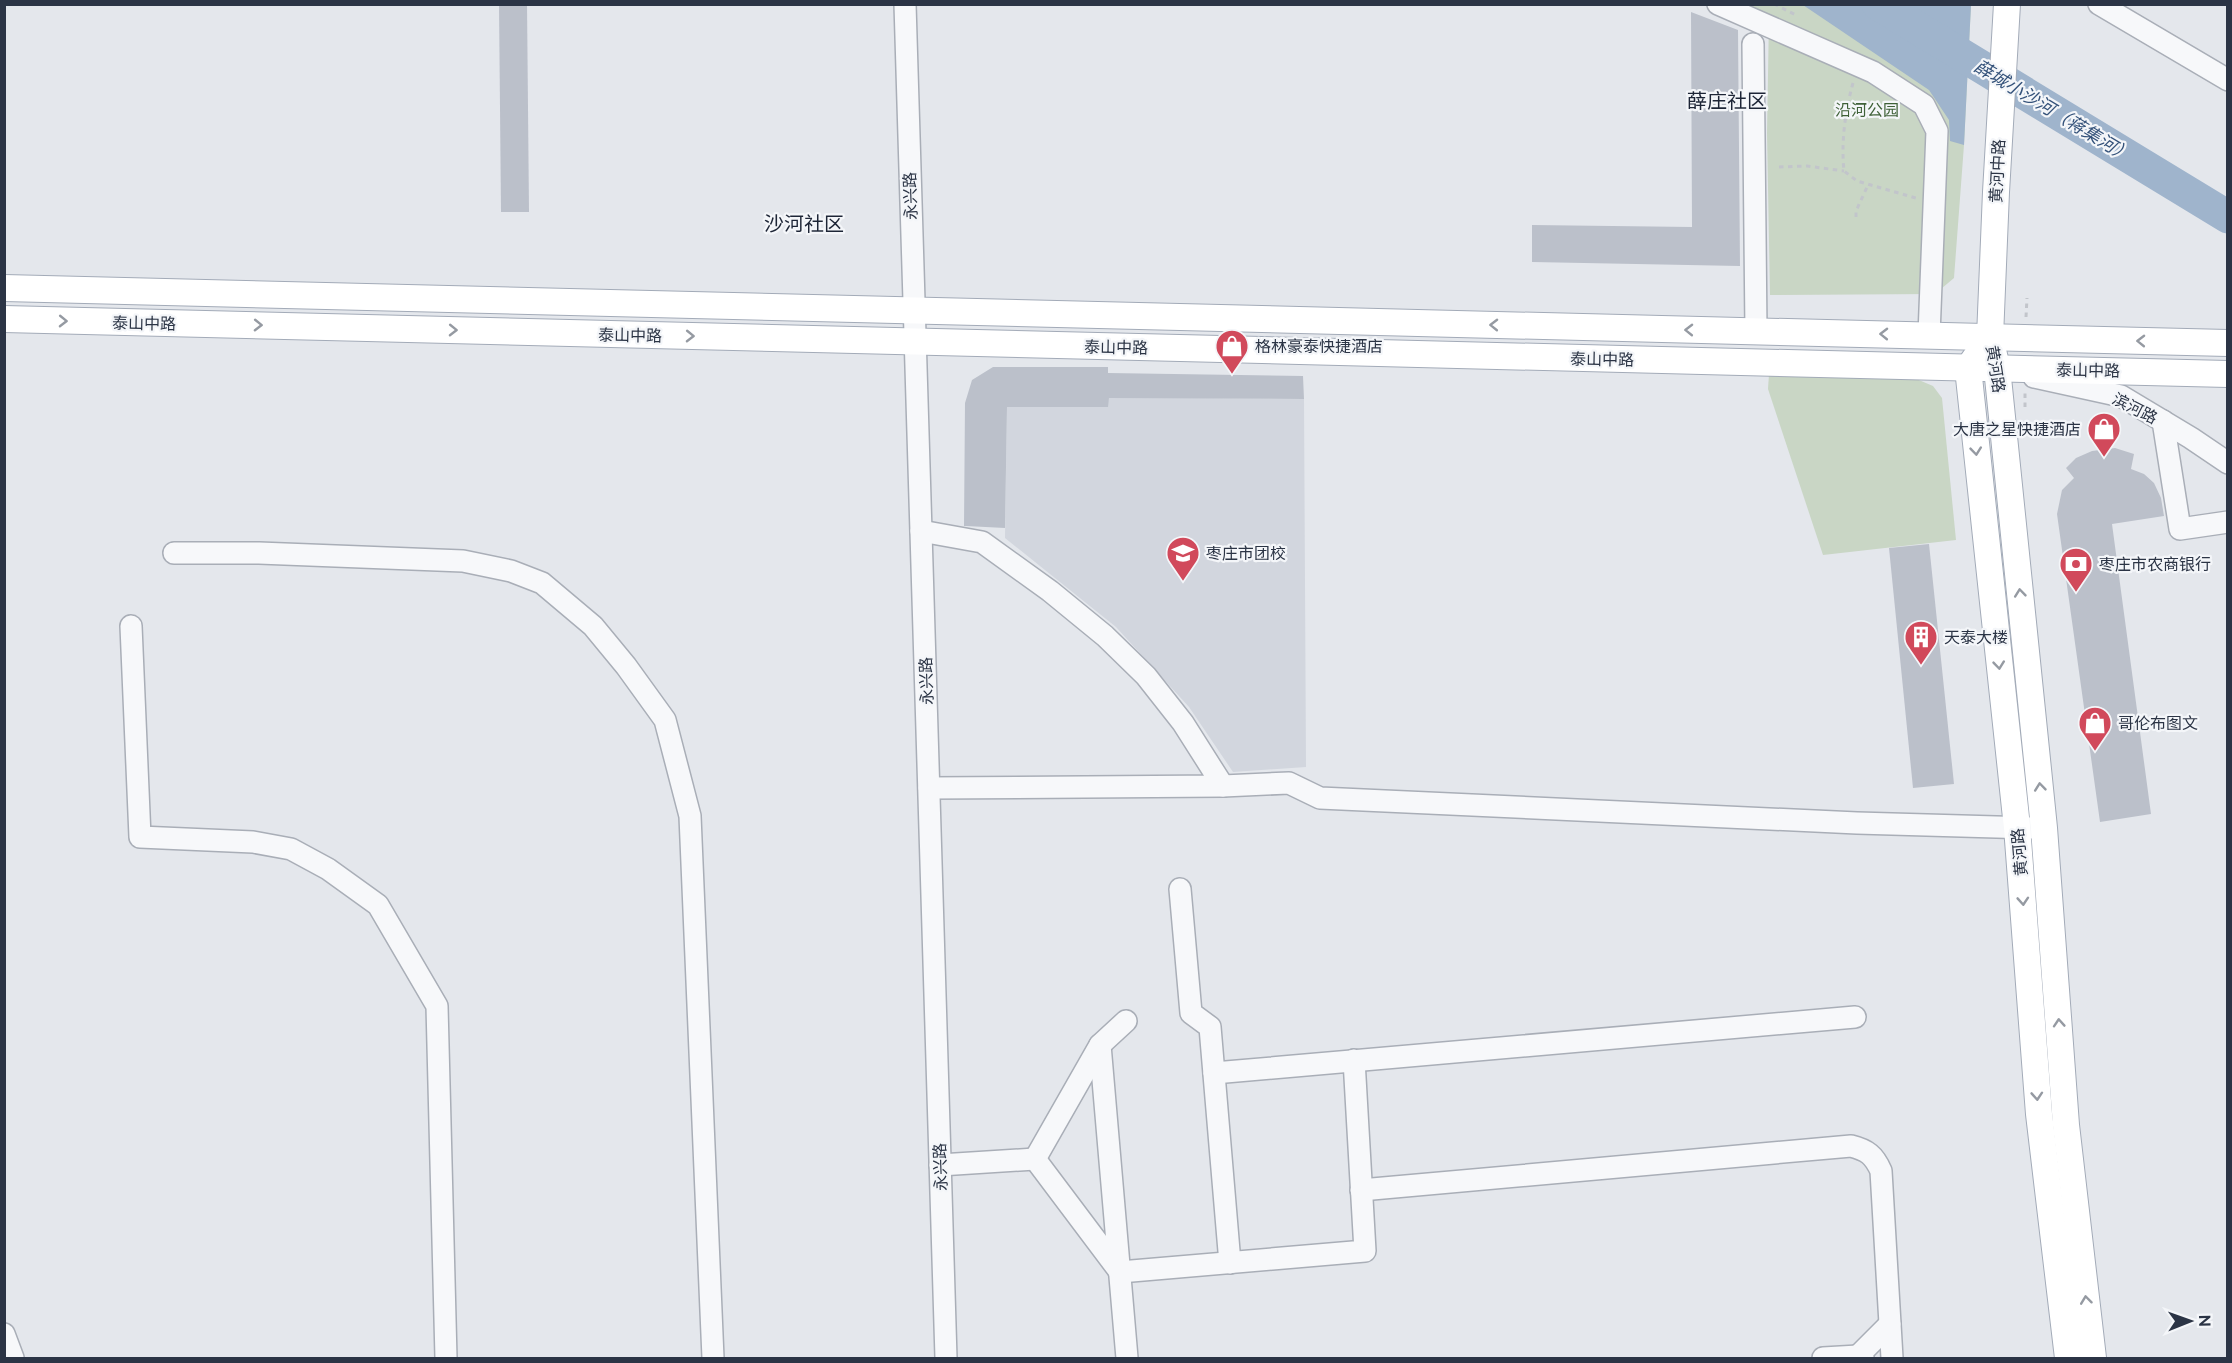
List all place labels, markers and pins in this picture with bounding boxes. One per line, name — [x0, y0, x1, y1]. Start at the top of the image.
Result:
shop icon: 格林豪泰快捷酒店 — [1214, 328, 1250, 375]
place label: 格林豪泰快捷酒店 — [1255, 337, 1383, 356]
shop icon: 大唐之星快捷酒店 — [2086, 411, 2122, 458]
place label: 大唐之星快捷酒店 — [1953, 420, 2081, 439]
school or university icon: 枣庄市团校 — [1165, 535, 1201, 582]
place label: 枣庄市团校 — [1206, 544, 1286, 563]
bank icon: 枣庄市农商银行 — [2058, 546, 2094, 593]
place label: 枣庄市农商银行 — [2099, 555, 2211, 574]
building icon: 天泰大楼 — [1903, 619, 1939, 666]
place label: 天泰大楼 — [1944, 628, 2008, 647]
shop icon: 哥伦布图文 — [2077, 705, 2113, 752]
place label: 哥伦布图文 — [2118, 714, 2198, 733]

